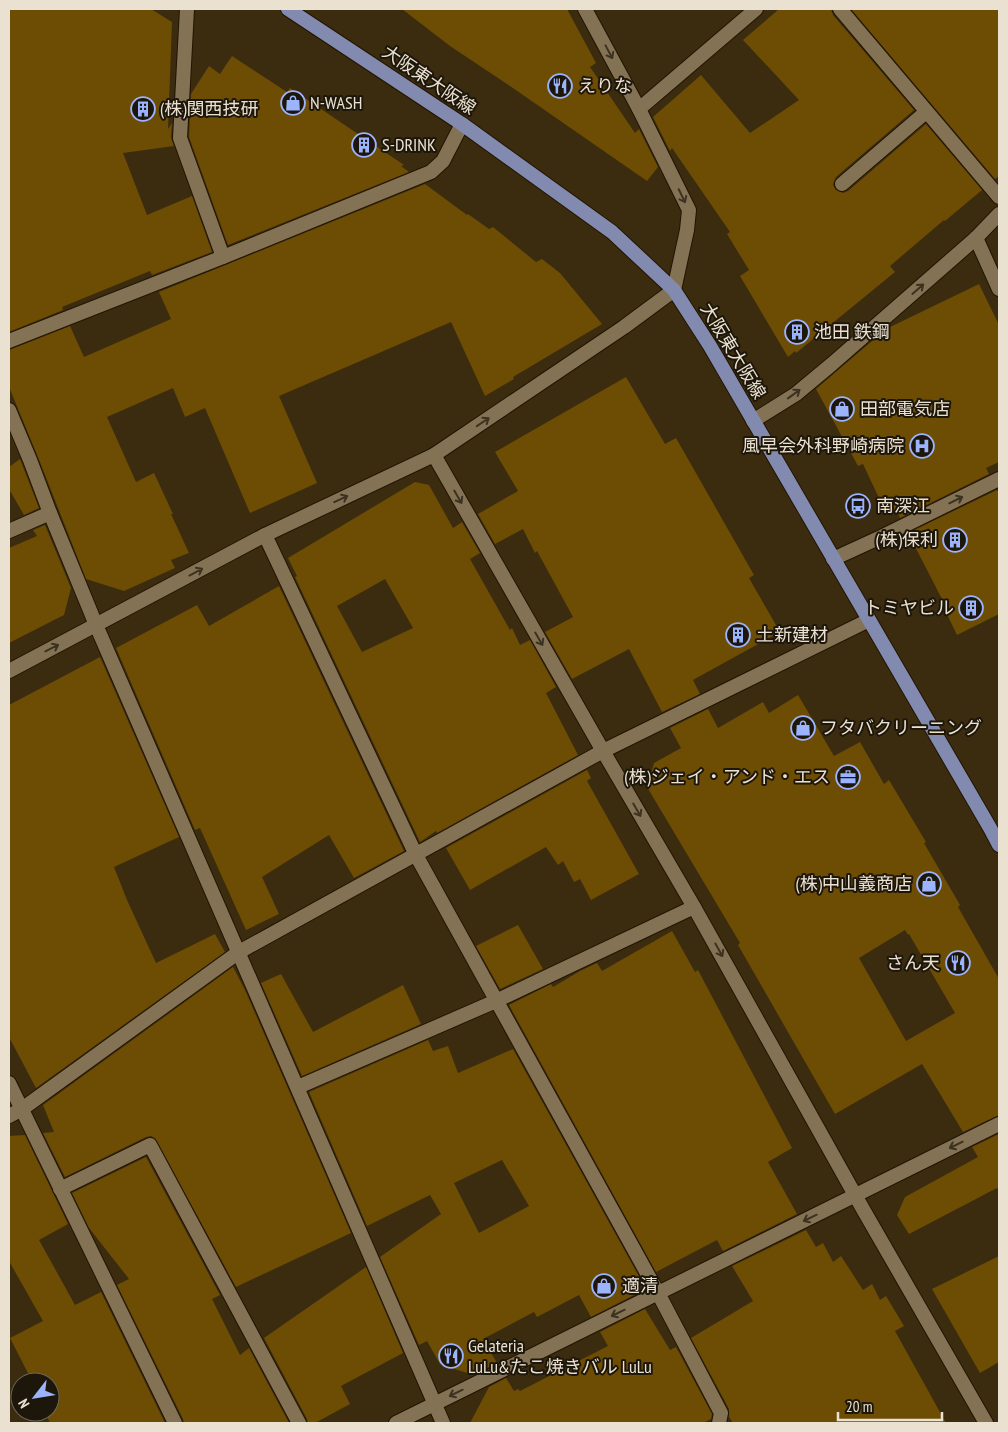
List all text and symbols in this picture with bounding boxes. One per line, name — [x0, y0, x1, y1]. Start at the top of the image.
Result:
street label: 大阪東大阪線 — [378, 40, 480, 119]
one-way arrow — [604, 44, 614, 58]
restaurant icon: えりな — [547, 73, 573, 99]
place label: えりな — [578, 74, 632, 97]
shop icon: N-WASH — [280, 90, 306, 116]
place label: N-WASH — [310, 91, 362, 114]
building icon: (株)関西技研 — [130, 96, 156, 122]
place label: (株)関西技研 — [160, 97, 258, 120]
building icon: S-DRINK — [351, 132, 377, 158]
place label: S-DRINK — [382, 133, 436, 156]
one-way arrow — [677, 189, 687, 204]
one-way arrow — [911, 283, 924, 295]
street label: 大阪東大阪線 — [696, 299, 771, 403]
building icon: 池田 鉄鋼 — [784, 319, 810, 345]
place label: 池田 鉄鋼 — [814, 320, 890, 343]
one-way arrow — [787, 389, 801, 399]
shop icon: 田部電気店 — [829, 396, 855, 422]
place label: 田部電気店 — [860, 397, 950, 420]
one-way arrow — [476, 417, 490, 427]
hospital icon: 風早会外科野崎病院 — [909, 433, 935, 459]
place label: 風早会外科野崎病院 — [742, 434, 904, 457]
one-way arrow — [454, 490, 464, 504]
bus stop icon: 南深江 — [845, 493, 871, 519]
one-way arrow — [333, 494, 348, 504]
place label: 南深江 — [876, 494, 930, 517]
one-way arrow — [948, 495, 963, 504]
building icon: (株)保利 — [942, 527, 968, 553]
place label: (株)保利 — [876, 528, 938, 551]
one-way arrow — [188, 567, 203, 577]
building icon: トミヤビル — [958, 595, 984, 621]
place label: トミヤビル — [864, 596, 954, 619]
building icon: 土新建材 — [725, 622, 751, 648]
place label: 土新建材 — [756, 623, 828, 646]
one-way arrow — [534, 631, 544, 646]
one-way arrow — [44, 643, 59, 652]
shop icon: フタバクリーニング — [790, 715, 816, 741]
place label: フタバクリーニング — [820, 716, 982, 739]
office icon: (株)ジェイ・アンド・エス — [835, 764, 861, 790]
place label: (株)ジェイ・アンド・エス — [624, 765, 830, 788]
one-way arrow — [633, 802, 643, 816]
shop icon: (株)中山義商店 — [916, 871, 942, 897]
place label: (株)中山義商店 — [796, 872, 912, 895]
one-way arrow — [714, 943, 724, 957]
restaurant icon: さん天 — [945, 950, 971, 976]
place label: さん天 — [886, 951, 940, 974]
one-way arrow — [948, 1141, 963, 1151]
one-way arrow — [803, 1214, 818, 1223]
shop icon: 適清 — [591, 1273, 617, 1299]
place label: 適清 — [622, 1274, 658, 1297]
one-way arrow — [610, 1308, 625, 1318]
place label: Gelateria LuLu&たこ焼きバル LuLu — [468, 1334, 652, 1378]
restaurant icon: Gelateria LuLu&たこ焼きバル LuLu — [438, 1343, 464, 1369]
north arrow — [10, 1372, 60, 1422]
one-way arrow — [449, 1389, 464, 1399]
scale bar — [838, 1390, 942, 1422]
text: N — [14, 1396, 34, 1412]
text: 20 m — [846, 1397, 872, 1416]

